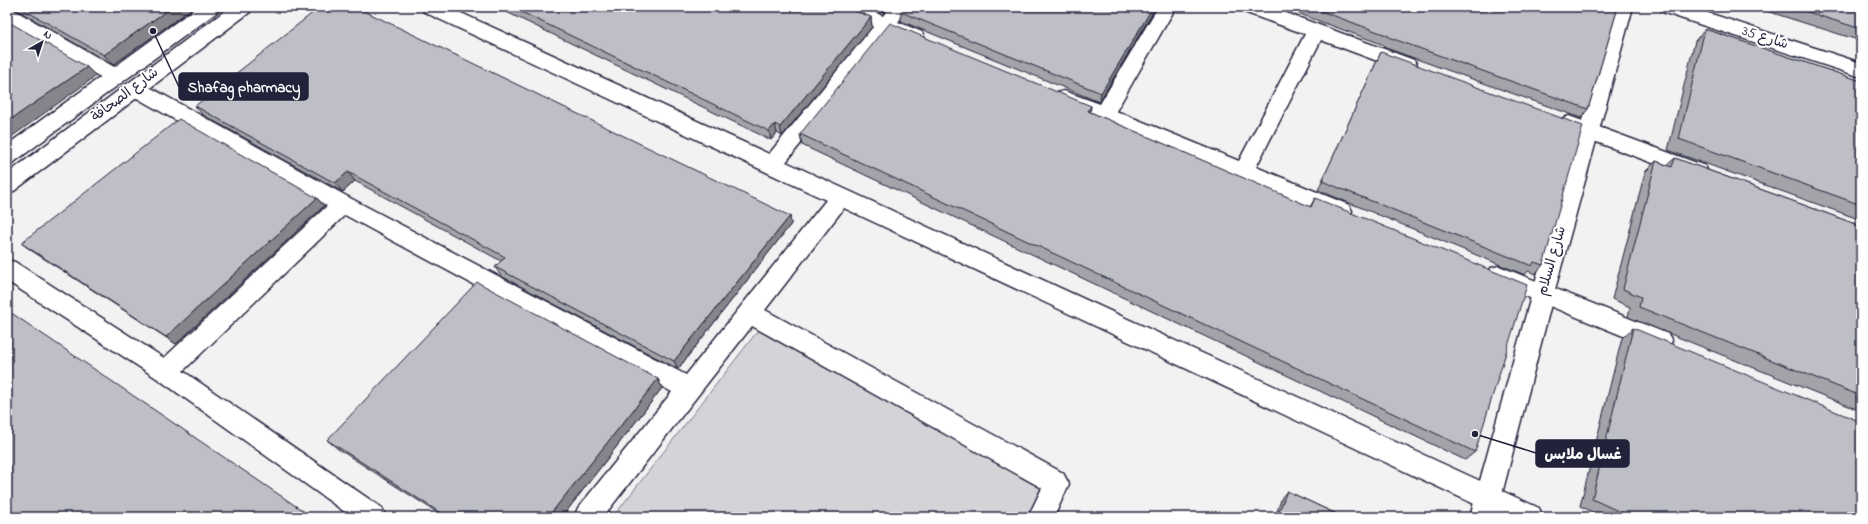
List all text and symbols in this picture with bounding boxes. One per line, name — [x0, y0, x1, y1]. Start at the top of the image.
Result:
street label: شارع 35 — [1739, 21, 1791, 55]
north arrow — [22, 22, 62, 62]
text: N — [40, 26, 56, 44]
street label: شارع الصحافة — [87, 63, 163, 127]
callout: Shafag pharmacy — [179, 73, 308, 100]
text: Shafag pharmacy — [188, 77, 301, 101]
street label: شارع السلام — [1532, 224, 1572, 298]
callout: غسال ملابس — [1536, 440, 1629, 467]
text: غسال ملابس — [1545, 444, 1621, 466]

